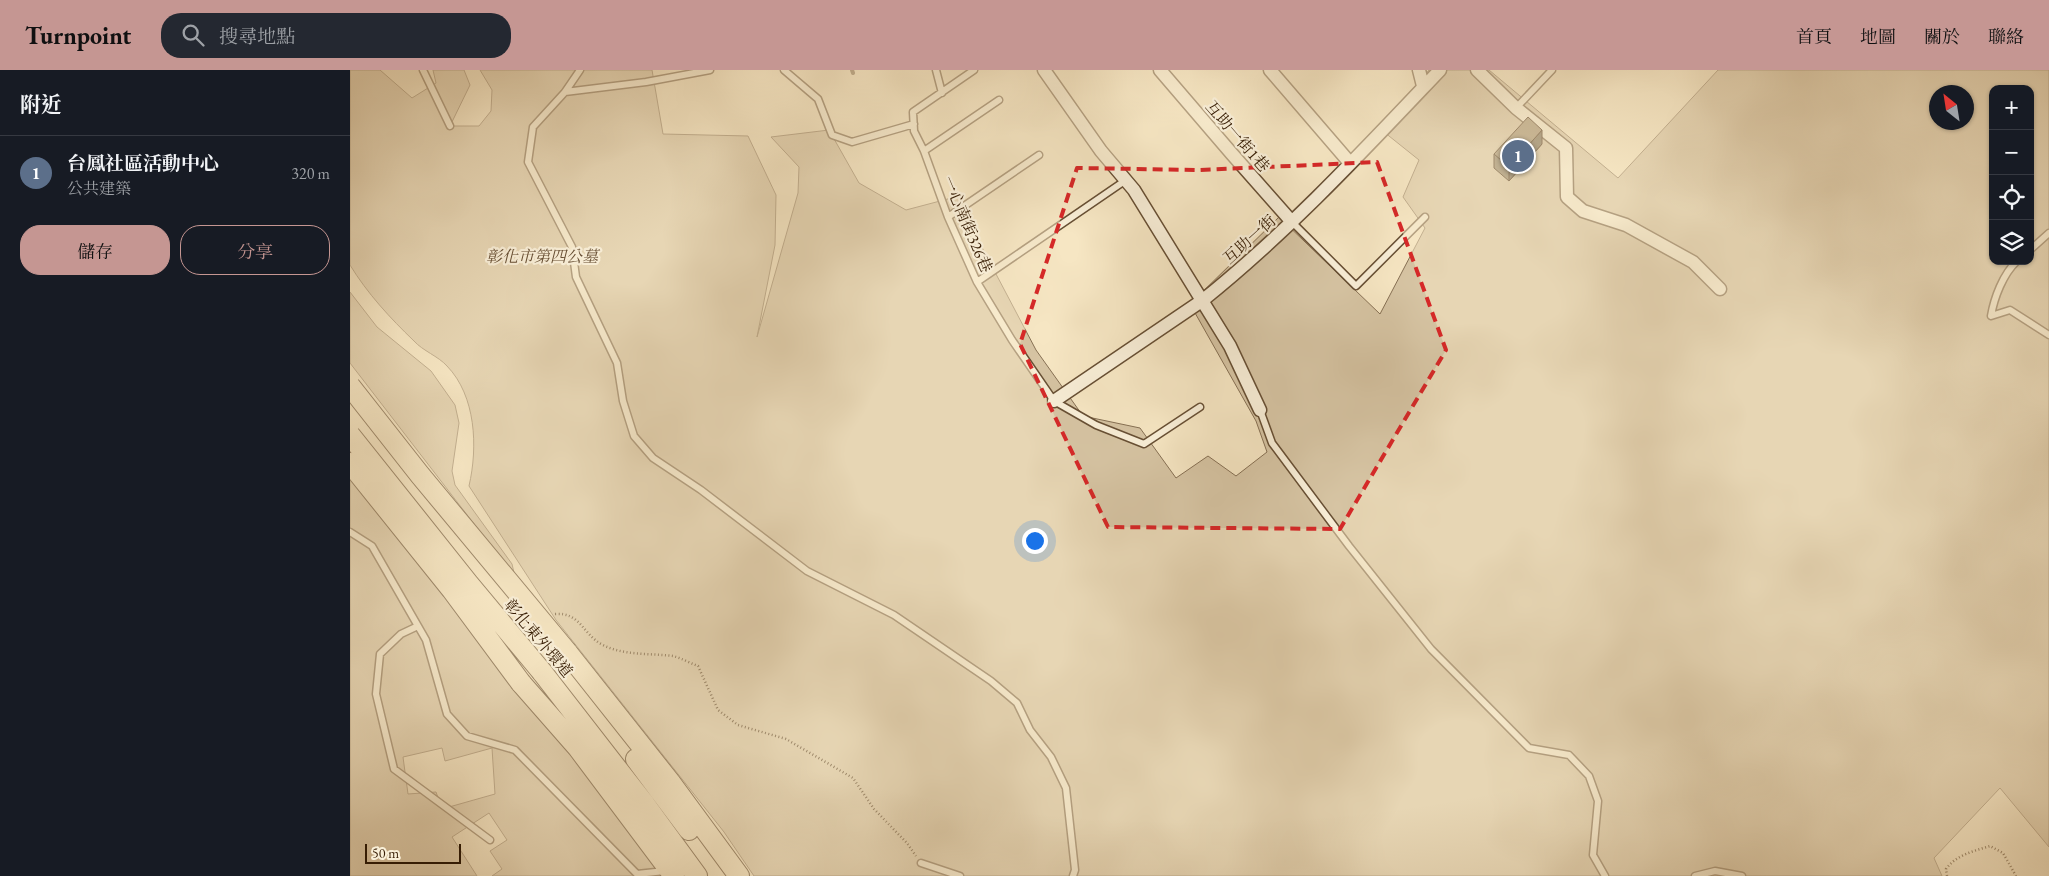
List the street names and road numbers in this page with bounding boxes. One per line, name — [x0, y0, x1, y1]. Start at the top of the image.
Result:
street label: 互助一街1巷 — [1201, 96, 1274, 176]
street label: 一心南街326巷 — [938, 173, 997, 276]
street label: 互助一街 — [1219, 210, 1280, 269]
street label: 彰化東外環道 — [500, 595, 578, 682]

